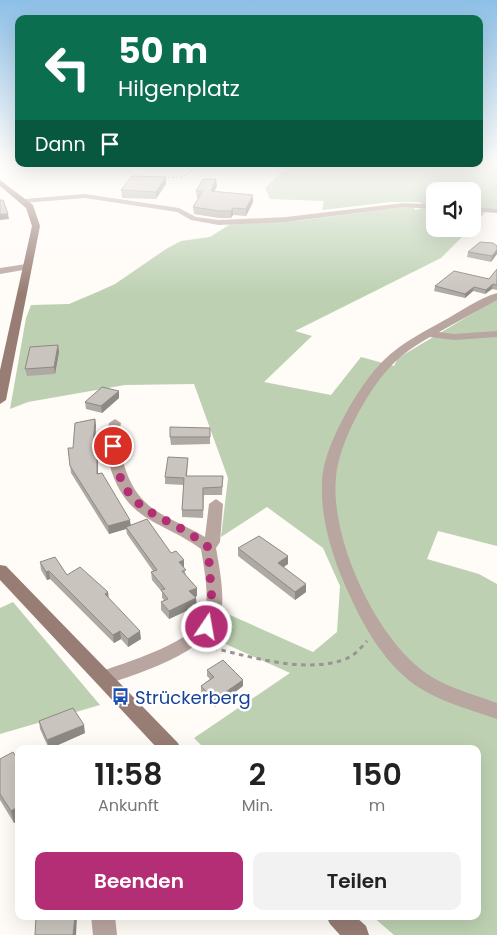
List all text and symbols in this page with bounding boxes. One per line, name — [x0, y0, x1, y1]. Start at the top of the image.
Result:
text: 50 m — [118, 26, 208, 75]
icon: left — [35, 35, 100, 100]
text: Hilgenplatz — [118, 73, 240, 104]
icon: arrive — [96, 130, 124, 158]
text: Dann — [35, 131, 86, 158]
map controls — [426, 182, 481, 237]
button: sound — [426, 182, 481, 237]
pin — [92, 425, 134, 467]
icon: arrive — [99, 432, 127, 460]
position arrow — [180, 600, 232, 652]
place label: Strückerberg — [135, 685, 251, 710]
bus stop icon: Strückerberg — [111, 687, 131, 707]
text: 11:58 — [94, 753, 162, 796]
text: 2 — [249, 753, 266, 796]
text: 150 — [352, 753, 402, 796]
text: Ankunft — [98, 794, 159, 817]
text: Min. — [242, 794, 273, 817]
text: m — [369, 794, 385, 817]
button: Beenden — [35, 852, 243, 910]
button: Teilen — [253, 852, 461, 910]

